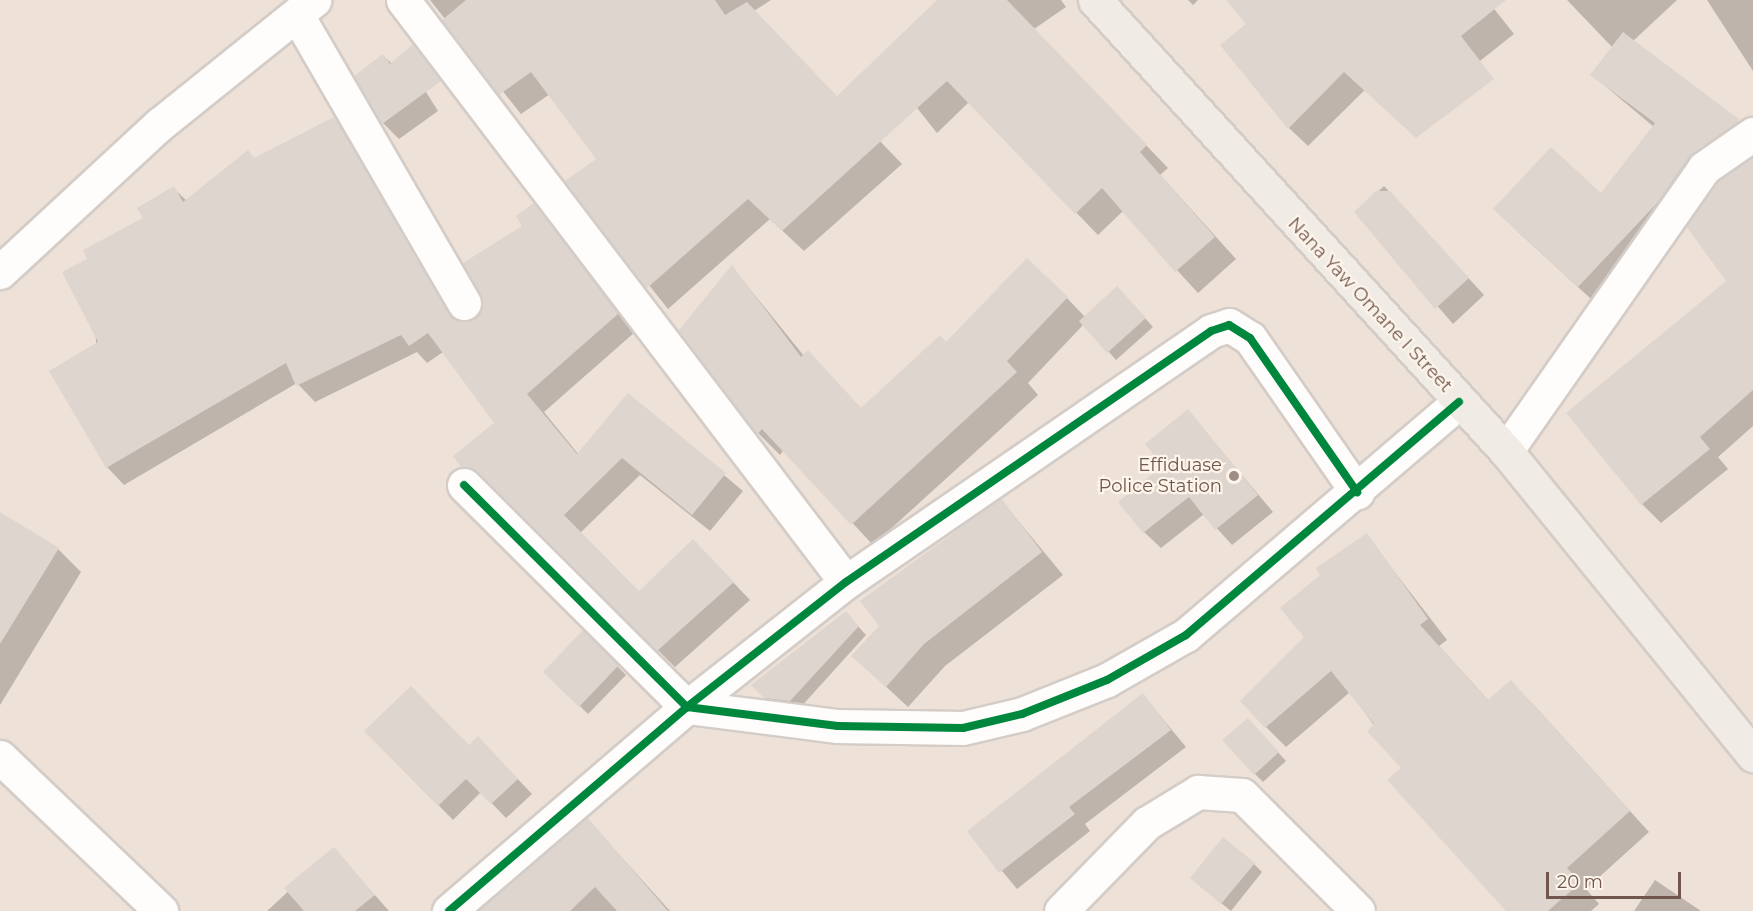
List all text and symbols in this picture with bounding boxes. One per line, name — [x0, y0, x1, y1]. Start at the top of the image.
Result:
street label: Nana Yaw Omane I Street — [1283, 213, 1457, 397]
place label: Effiduase Police Station — [1099, 455, 1222, 498]
marker: Effiduase Police Station — [1227, 469, 1241, 483]
scale bar — [1549, 860, 1684, 898]
text: 20 m — [1557, 871, 1603, 893]

